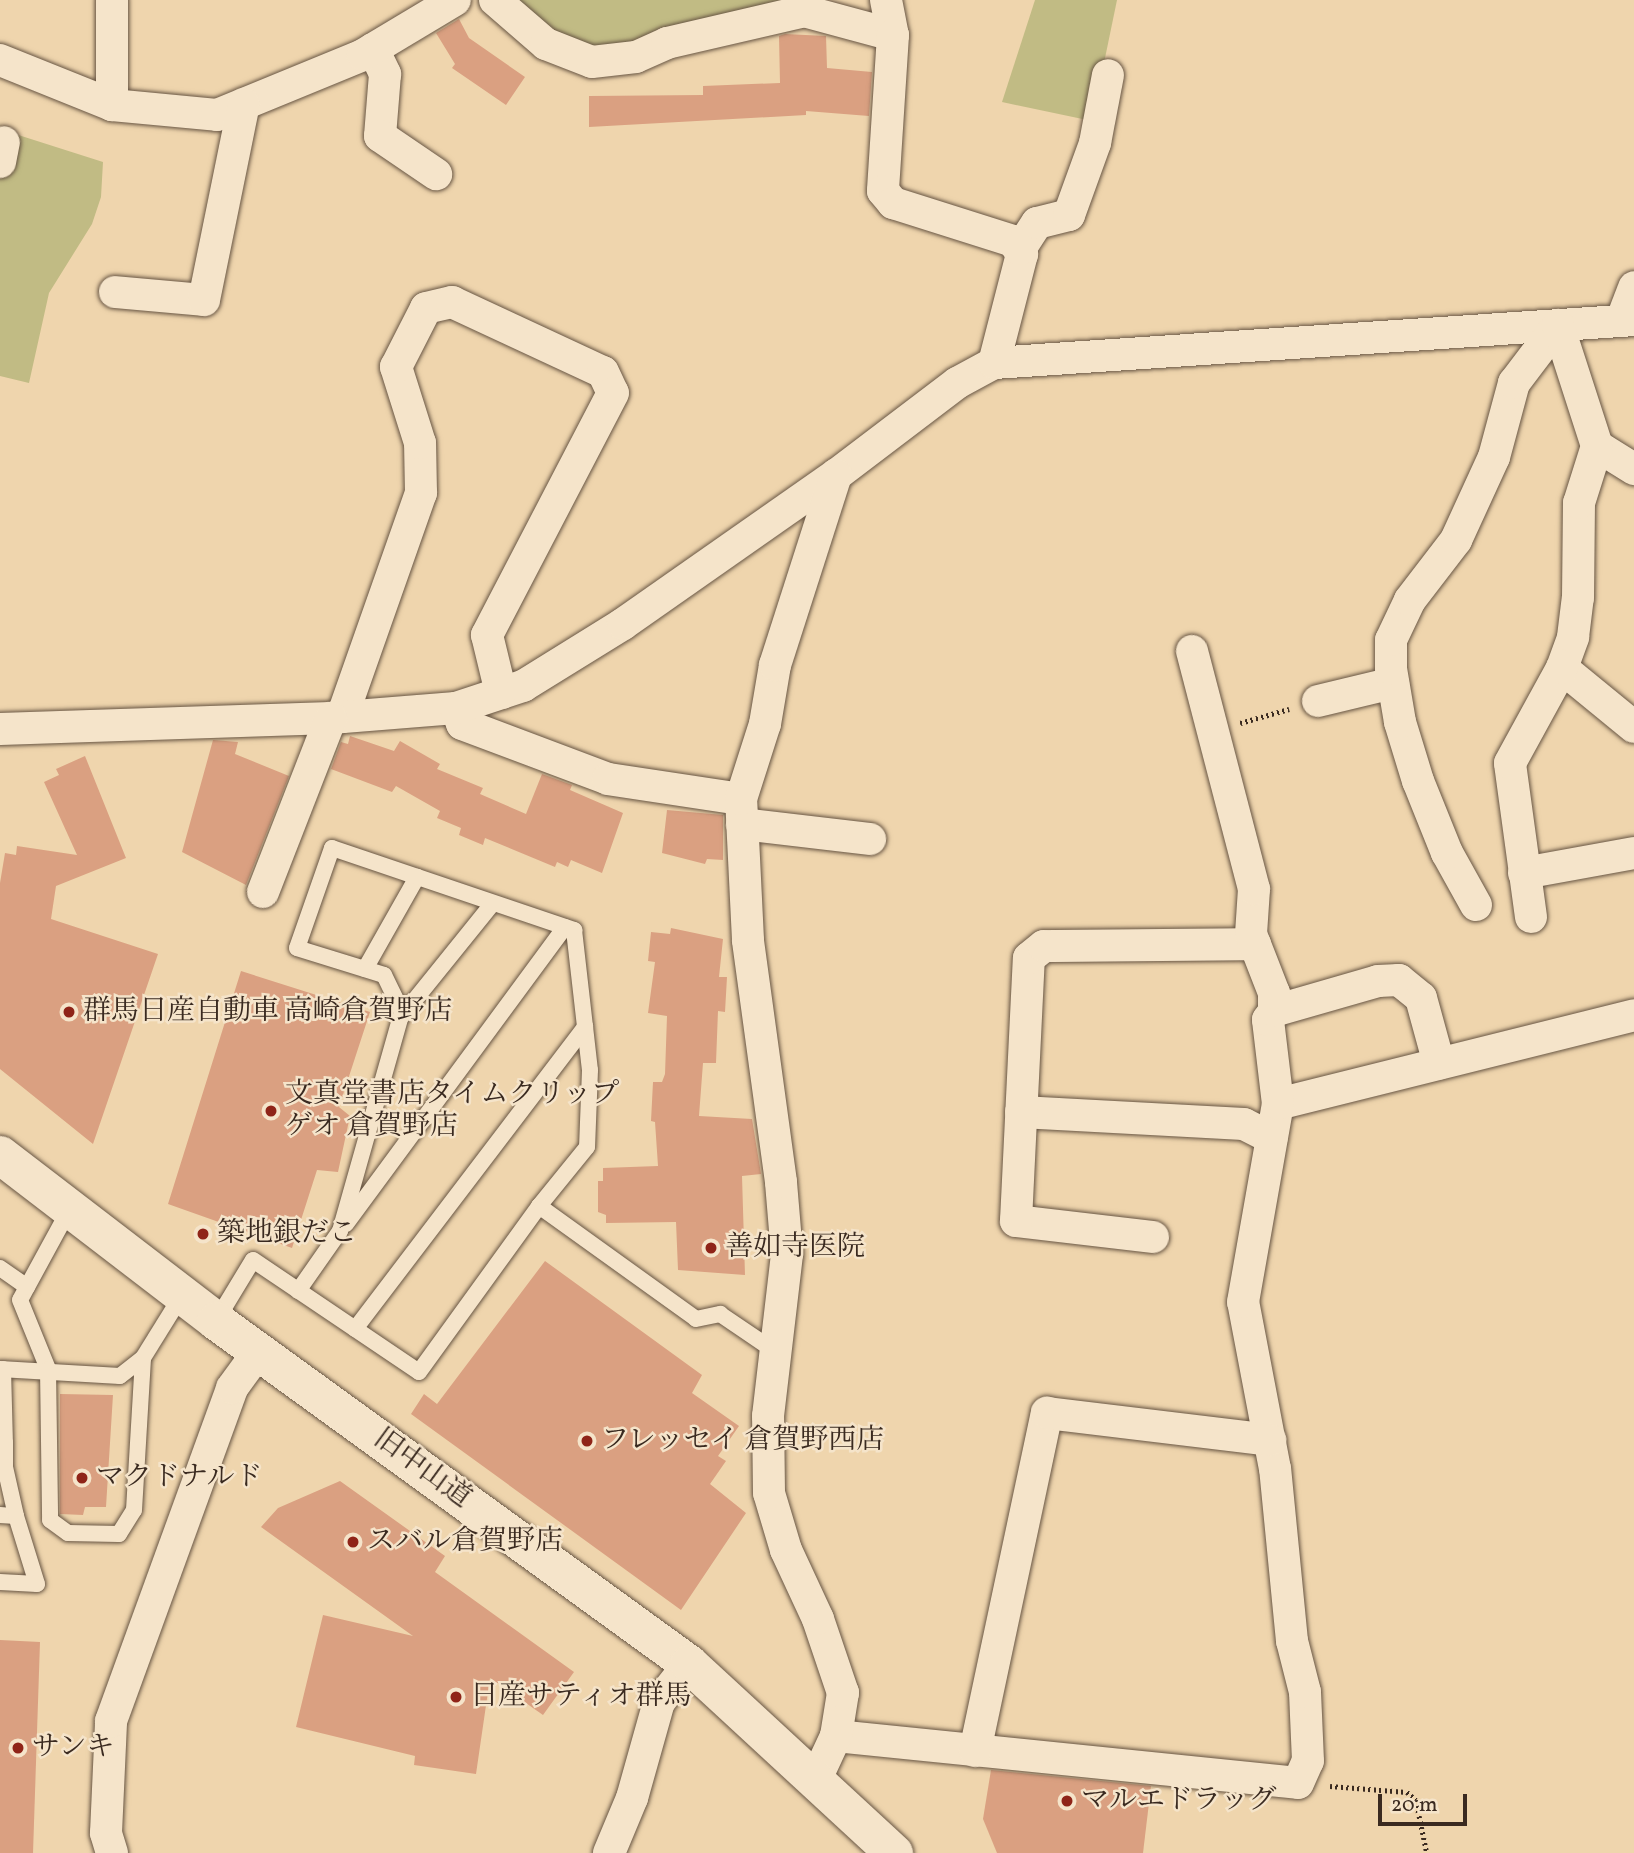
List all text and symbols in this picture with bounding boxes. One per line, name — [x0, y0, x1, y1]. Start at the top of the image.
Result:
place label: 群馬日産自動車 高崎倉賀野店 — [83, 995, 453, 1029]
marker: 群馬日産自動車 高崎倉賀野店 — [61, 1004, 77, 1020]
place label: 文真堂書店タイムクリップ ゲオ 倉賀野店 — [285, 1078, 621, 1144]
marker: 文真堂書店タイムクリップ ゲオ 倉賀野店 — [263, 1103, 279, 1119]
place label: 築地銀だこ — [217, 1217, 357, 1251]
marker: 築地銀だこ — [195, 1226, 211, 1242]
place label: 善如寺医院 — [725, 1231, 865, 1265]
marker: 善如寺医院 — [703, 1240, 719, 1256]
street label: 旧中山道 — [367, 1422, 477, 1516]
place label: フレッセイ 倉賀野西店 — [601, 1424, 887, 1458]
marker: フレッセイ 倉賀野西店 — [579, 1433, 595, 1449]
place label: マクドナルド — [96, 1461, 264, 1495]
marker: マクドナルド — [74, 1470, 90, 1486]
place label: スバル倉賀野店 — [367, 1525, 563, 1559]
marker: スバル倉賀野店 — [345, 1534, 361, 1550]
place label: 日産サティオ群馬 — [470, 1680, 694, 1714]
marker: 日産サティオ群馬 — [448, 1689, 464, 1705]
place label: サンキ — [32, 1731, 116, 1765]
marker: サンキ — [10, 1740, 26, 1756]
scale bar — [1382, 1780, 1471, 1824]
place label: マルエドラッグ — [1081, 1784, 1277, 1818]
text: 20 m — [1391, 1791, 1437, 1820]
marker: マルエドラッグ — [1059, 1793, 1075, 1809]

